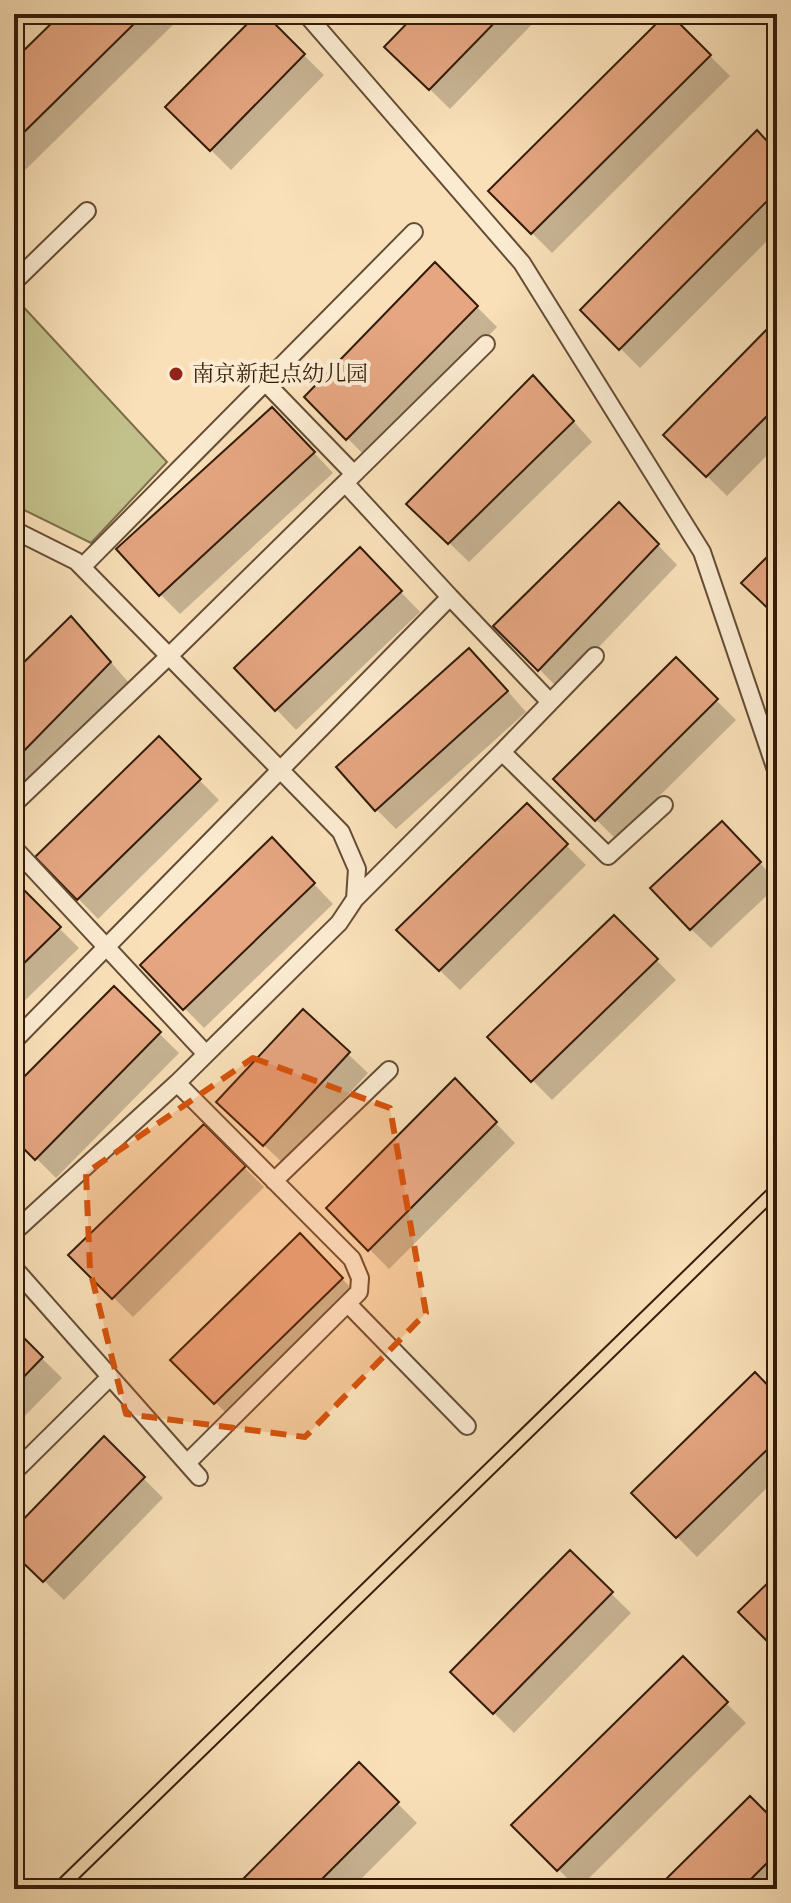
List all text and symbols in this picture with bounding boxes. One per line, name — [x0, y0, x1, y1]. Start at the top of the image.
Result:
place label: 南京新起点幼儿园 — [192, 361, 368, 387]
marker: 南京新起点幼儿园 — [167, 365, 185, 383]

